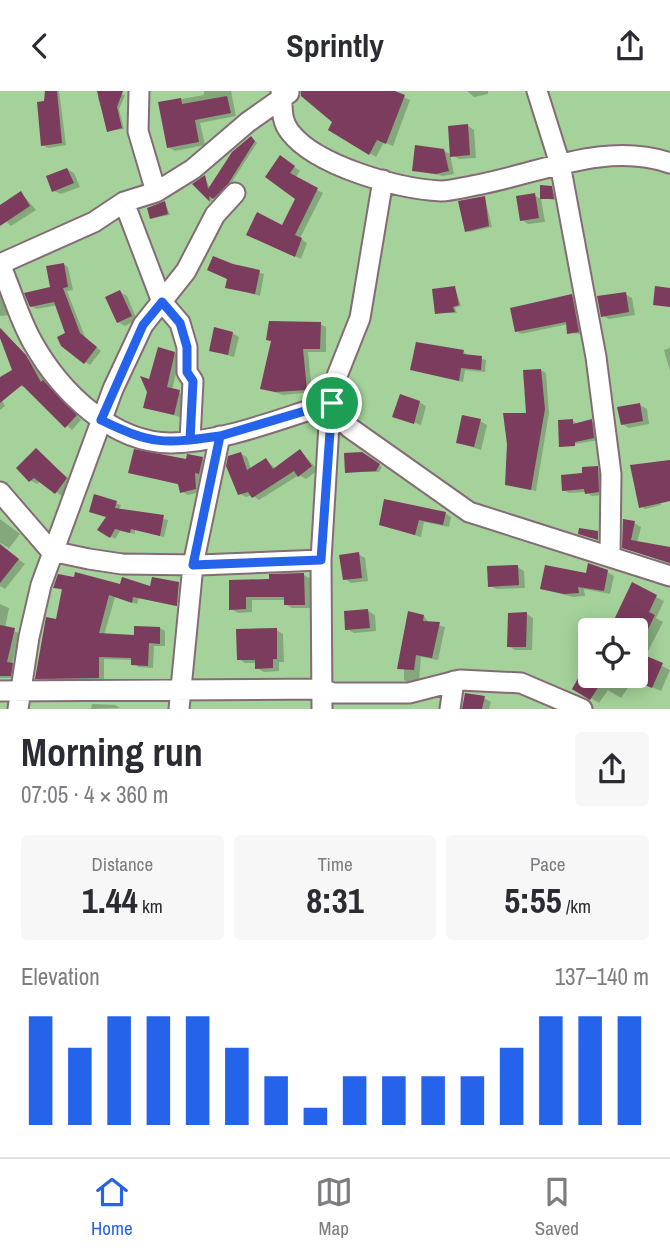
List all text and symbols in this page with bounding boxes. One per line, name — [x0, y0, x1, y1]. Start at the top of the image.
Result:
text: Sprintly — [286, 24, 384, 67]
icon: back — [21, 27, 59, 65]
icon: share — [611, 27, 649, 65]
pin — [302, 373, 362, 433]
icon: arrive — [313, 384, 351, 422]
map controls — [578, 618, 648, 688]
button: locate — [578, 618, 648, 688]
text: Morning run — [21, 727, 203, 778]
button: share — [575, 732, 649, 806]
text: 07:05 · 4 × 360 m — [21, 779, 168, 810]
text: Distance — [92, 851, 153, 877]
text: Time — [317, 851, 353, 877]
text: Pace — [530, 851, 565, 877]
text: 1.44 — [82, 877, 138, 924]
text: 8:31 — [306, 877, 364, 924]
text: 5:55 — [504, 877, 562, 924]
text: km — [138, 893, 163, 919]
text: /km — [562, 893, 591, 919]
text: Elevation — [21, 961, 100, 992]
text: 137–140 m — [555, 961, 649, 992]
tab: Home — [91, 1173, 133, 1241]
tab: Map — [315, 1173, 353, 1241]
tab: Saved — [535, 1173, 579, 1241]

